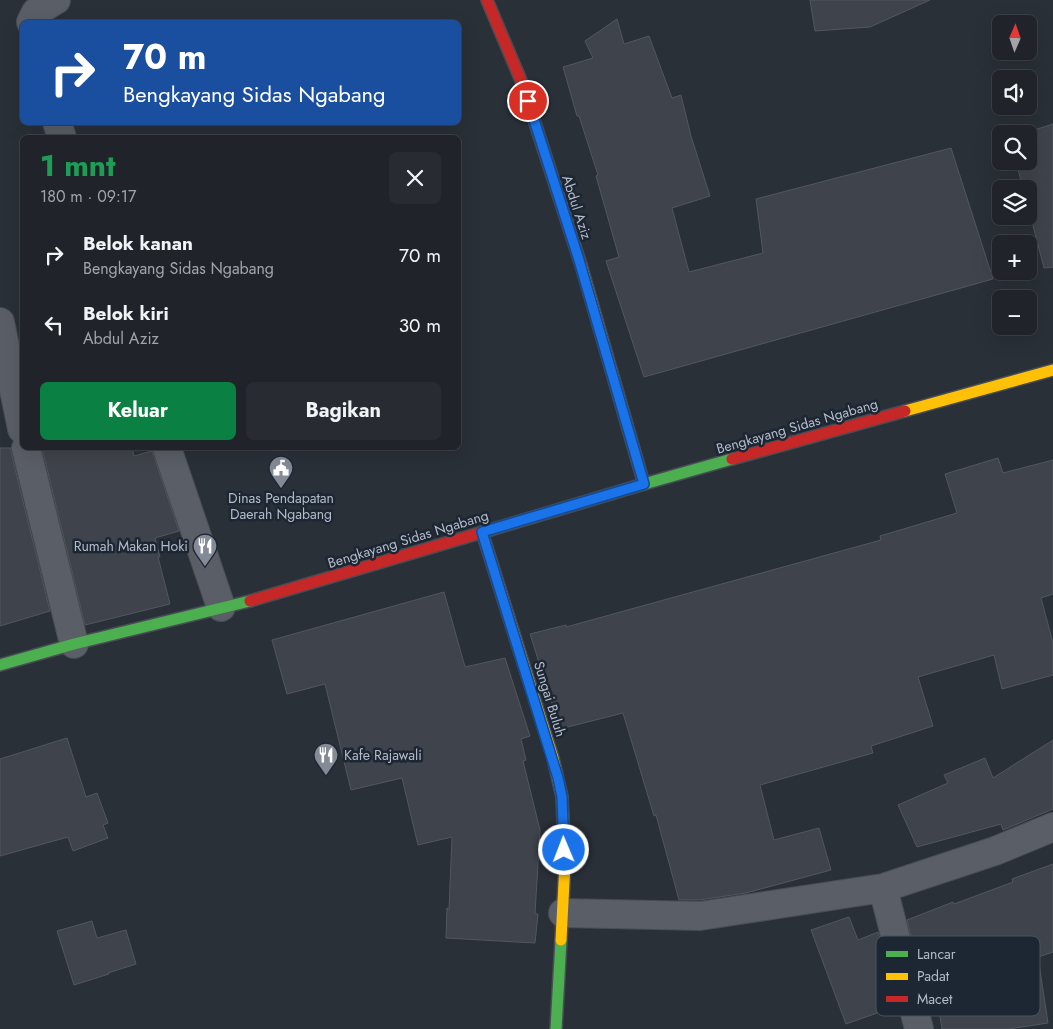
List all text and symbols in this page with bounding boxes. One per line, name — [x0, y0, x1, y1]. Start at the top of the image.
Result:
north arrow — [992, 15, 1038, 60]
map controls — [992, 15, 1037, 335]
text: 70 m — [123, 32, 206, 82]
icon: right — [40, 40, 105, 105]
button: sound — [992, 70, 1037, 115]
text: Bengkayang Sidas Ngabang — [123, 78, 386, 110]
pin — [507, 80, 549, 122]
icon: arrive — [514, 87, 542, 115]
button: search — [992, 125, 1037, 170]
text: 1 mnt — [40, 144, 116, 187]
button: close — [389, 152, 441, 204]
street label: Abdul Aziz — [557, 172, 597, 242]
button: layers — [992, 180, 1037, 225]
text: 180 m · 09:17 — [40, 185, 136, 208]
text: Belok kanan — [83, 230, 193, 257]
button: + — [992, 235, 1037, 280]
icon: right — [40, 241, 68, 269]
text: 70 m — [399, 242, 441, 269]
text: Bengkayang Sidas Ngabang — [83, 257, 274, 280]
button: − — [992, 290, 1037, 335]
text: Belok kiri — [83, 300, 169, 327]
icon: left — [40, 311, 68, 339]
text: 30 m — [399, 312, 441, 339]
text: Abdul Aziz — [83, 327, 159, 350]
button: Keluar — [40, 382, 236, 440]
button: Bagikan — [246, 382, 441, 440]
street label: Bengkayang Sidas Ngabang — [714, 393, 880, 459]
public building icon: Dinas Pendapatan Daerah Ngabang — [268, 455, 294, 489]
place label: Dinas Pendapatan Daerah Ngabang — [228, 488, 334, 524]
street label: Bengkayang Sidas Ngabang — [325, 505, 491, 573]
restaurant icon: Rumah Makan Hoki — [192, 533, 218, 567]
place label: Rumah Makan Hoki — [74, 536, 188, 556]
street label: Sungai Buluh — [529, 659, 571, 739]
restaurant icon: Kafe Rajawali — [313, 742, 339, 776]
place label: Kafe Rajawali — [344, 745, 422, 765]
position arrow — [537, 823, 589, 875]
legend — [876, 936, 1040, 1016]
text: Lancar — [917, 944, 956, 964]
text: Padat — [917, 966, 950, 986]
text: Macet — [917, 989, 953, 1009]

